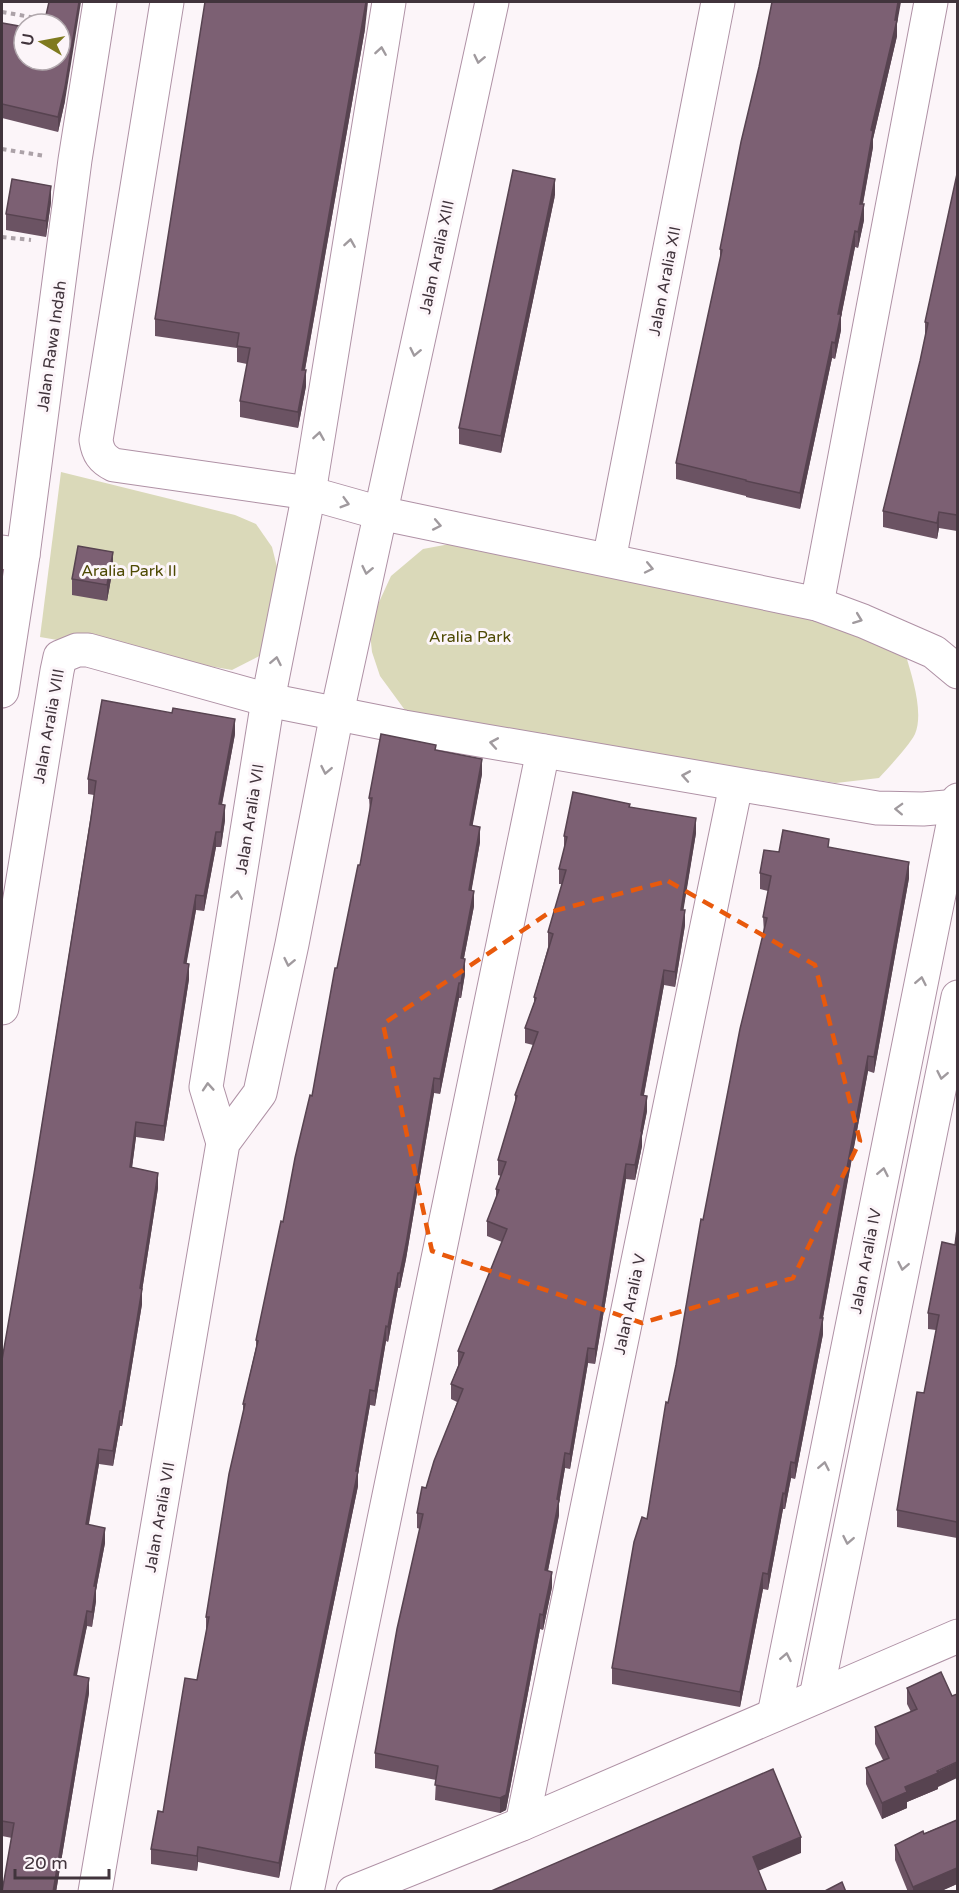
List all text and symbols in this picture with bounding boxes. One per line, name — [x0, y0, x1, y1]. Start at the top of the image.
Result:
north arrow — [12, 12, 72, 72]
text: U — [17, 32, 39, 47]
one-way arrow — [374, 46, 387, 56]
one-way arrow — [474, 53, 487, 63]
street label: Jalan Aralia XIII — [415, 198, 459, 316]
street label: Jalan Aralia XII — [645, 225, 685, 338]
one-way arrow — [343, 239, 356, 249]
street label: Jalan Rawa Indah — [33, 279, 71, 413]
one-way arrow — [410, 346, 423, 356]
one-way arrow — [312, 431, 324, 440]
one-way arrow — [340, 496, 350, 509]
one-way arrow — [432, 518, 442, 531]
park label: Aralia Park II — [81, 561, 177, 581]
one-way arrow — [644, 561, 654, 574]
one-way arrow — [362, 565, 375, 575]
one-way arrow — [852, 612, 863, 624]
park label: Aralia Park — [429, 627, 511, 647]
one-way arrow — [269, 656, 282, 666]
street label: Jalan Aralia VIII — [29, 667, 69, 785]
one-way arrow — [489, 737, 498, 749]
street label: Jalan Aralia VII — [231, 762, 269, 876]
one-way arrow — [320, 765, 333, 775]
one-way arrow — [681, 770, 691, 783]
one-way arrow — [895, 802, 904, 815]
one-way arrow — [230, 890, 243, 900]
one-way arrow — [283, 956, 296, 966]
one-way arrow — [914, 976, 927, 986]
one-way arrow — [936, 1070, 949, 1080]
one-way arrow — [202, 1082, 215, 1092]
one-way arrow — [876, 1167, 889, 1177]
street label: Jalan Aralia IV — [846, 1207, 886, 1316]
street label: Jalan Aralia V — [610, 1252, 650, 1356]
one-way arrow — [897, 1261, 910, 1271]
street label: Jalan Aralia VII — [140, 1460, 180, 1574]
one-way arrow — [817, 1461, 830, 1471]
one-way arrow — [842, 1534, 855, 1544]
one-way arrow — [779, 1652, 792, 1662]
scale bar — [15, 1842, 110, 1880]
text: 20 m — [24, 1852, 68, 1874]

